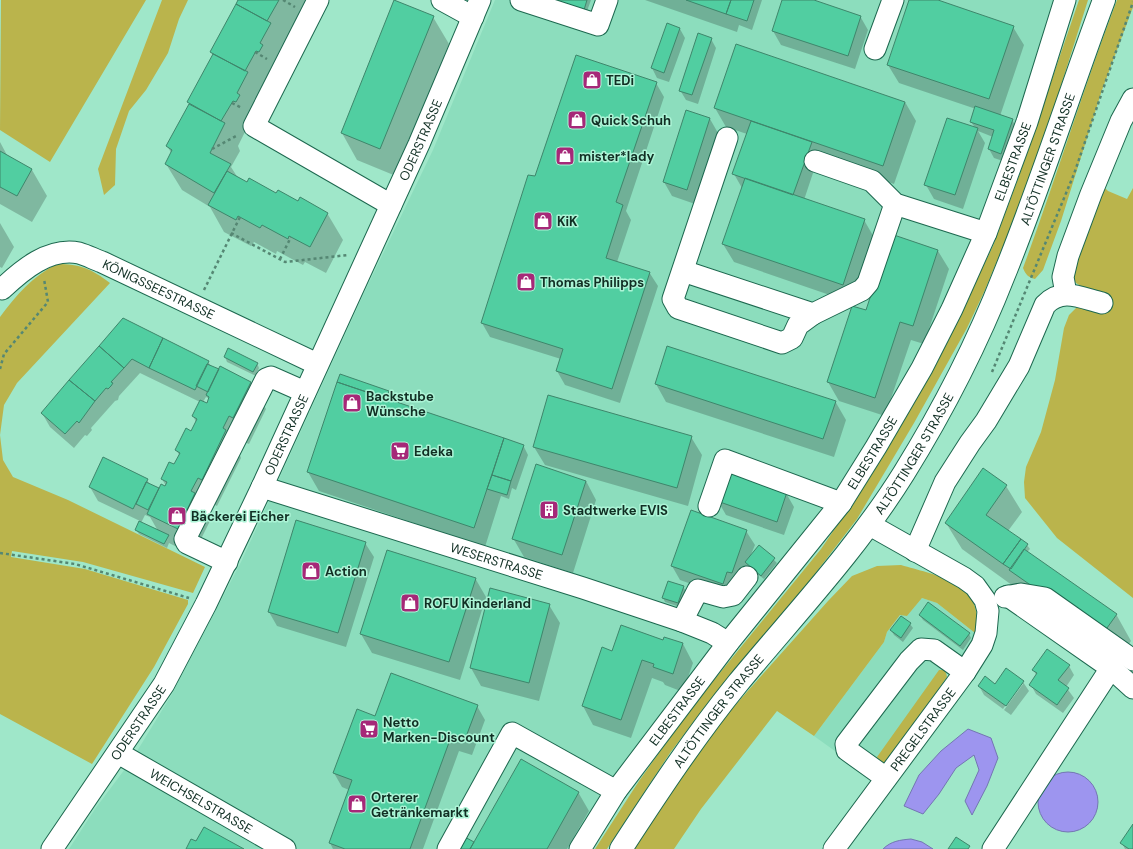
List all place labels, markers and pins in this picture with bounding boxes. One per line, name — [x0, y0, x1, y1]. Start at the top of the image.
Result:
shop icon: TEDi — [581, 69, 603, 91]
place label: TEDi — [606, 72, 634, 89]
shop icon: Quick Schuh — [566, 109, 588, 131]
place label: Quick Schuh — [591, 112, 671, 129]
shop icon: mister*lady — [554, 145, 576, 167]
place label: mister*lady — [579, 148, 654, 165]
shop icon: KiK — [532, 210, 554, 232]
place label: KiK — [557, 213, 578, 230]
shop icon: Thomas Philipps — [515, 271, 537, 293]
place label: Thomas Philipps — [540, 274, 644, 291]
place label: Backstube Wünsche — [366, 388, 434, 420]
shop icon: Backstube Wünsche — [341, 392, 363, 414]
supermarket icon: Edeka — [389, 440, 411, 462]
place label: Edeka — [414, 443, 453, 460]
building icon: Stadtwerke EVIS — [538, 499, 560, 521]
place label: Stadtwerke EVIS — [563, 502, 668, 519]
shop icon: Bäckerei Eicher — [166, 505, 188, 527]
place label: Bäckerei Eicher — [191, 508, 290, 525]
shop icon: Action — [300, 560, 322, 582]
place label: Action — [325, 563, 367, 580]
shop icon: ROFU Kinderland — [399, 592, 421, 614]
place label: ROFU Kinderland — [424, 595, 531, 612]
place label: Netto Marken-Discount — [383, 714, 495, 746]
supermarket icon: Netto Marken-Discount — [358, 718, 380, 740]
place label: Orterer Getränkemarkt — [371, 789, 469, 821]
shop icon: Orterer Getränkemarkt — [346, 793, 368, 815]

